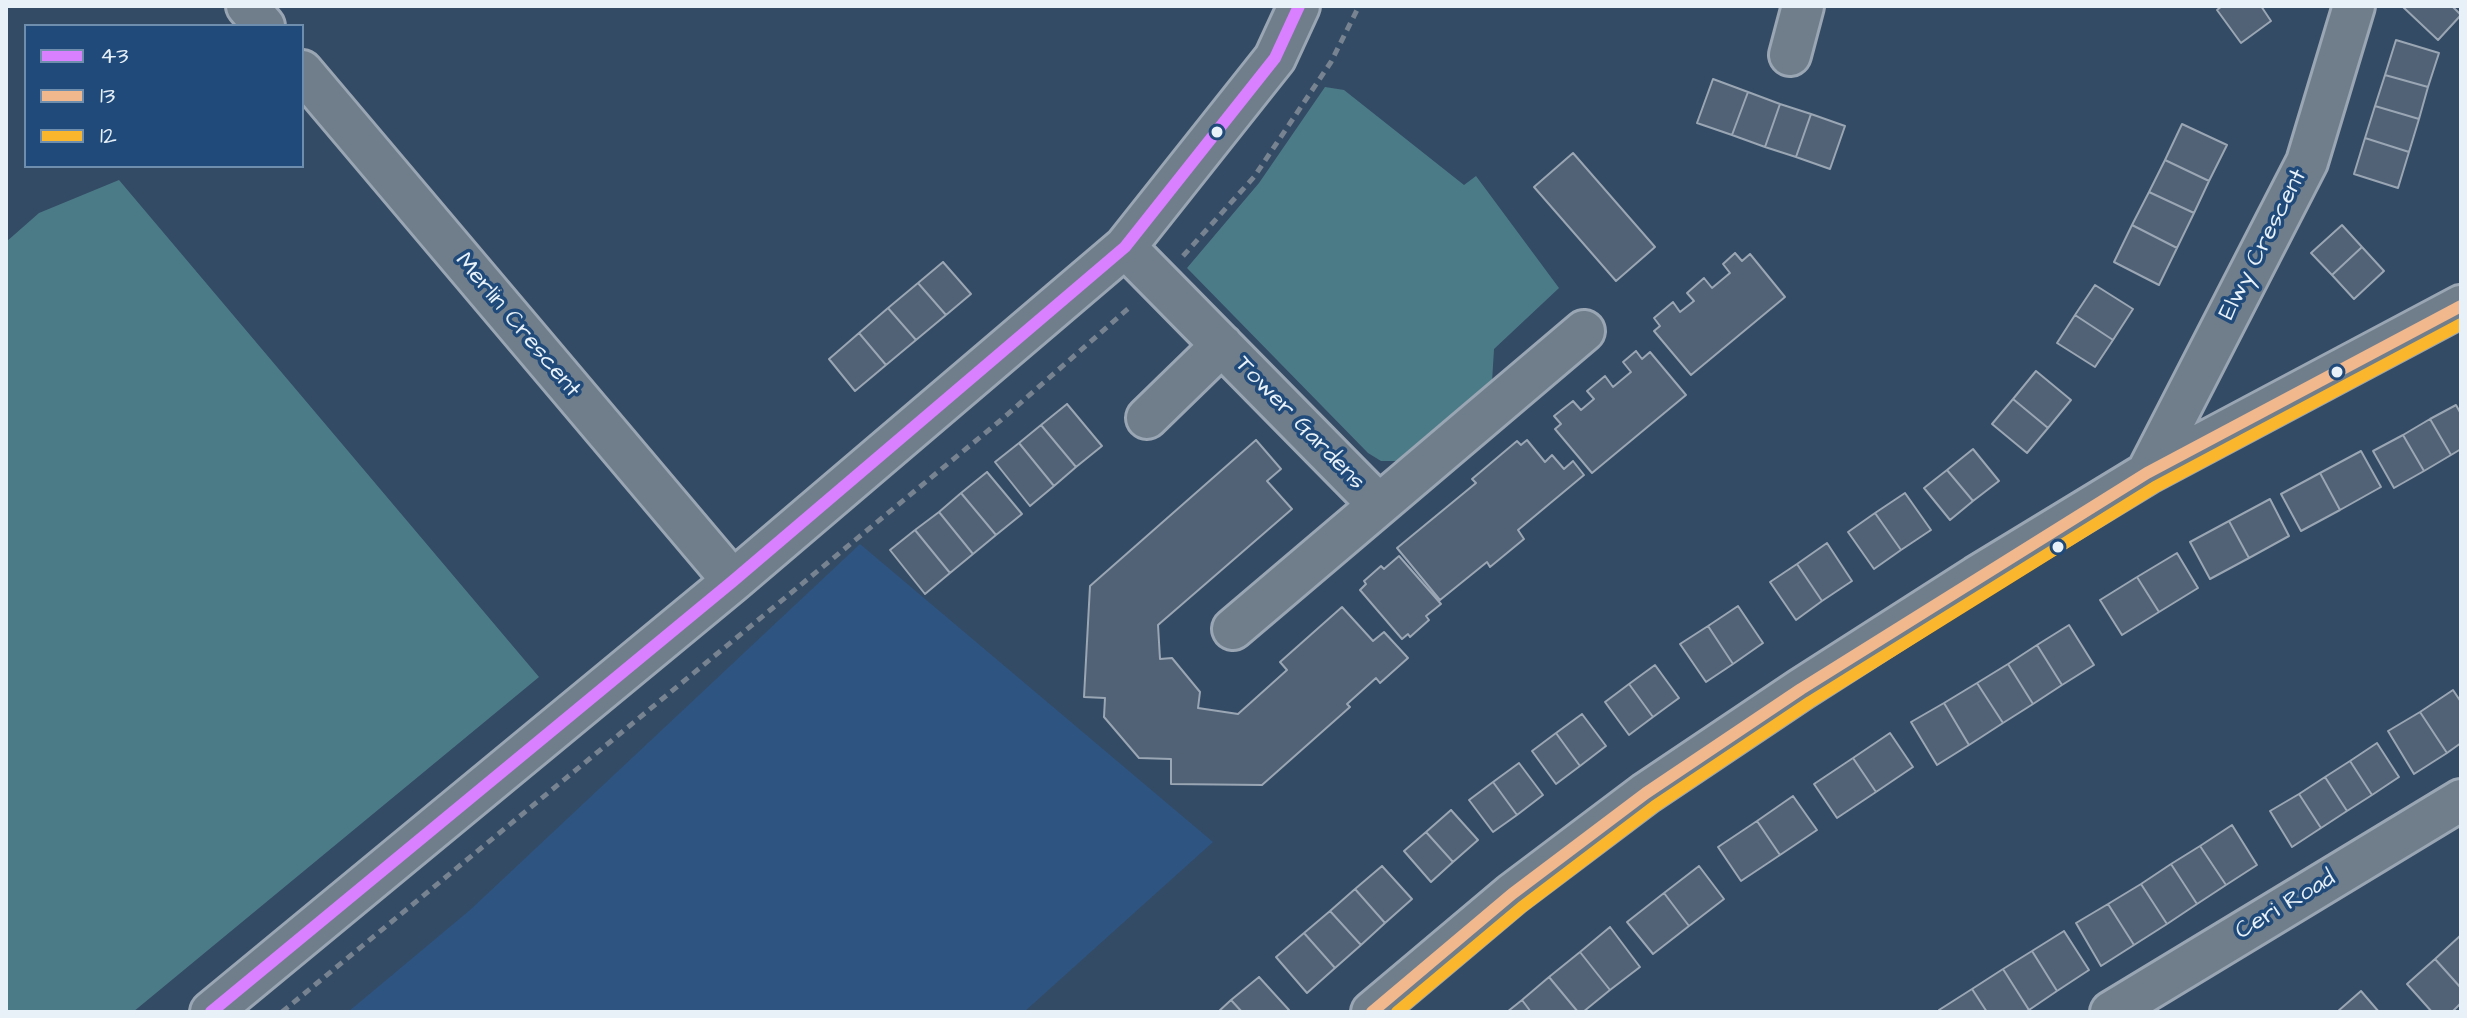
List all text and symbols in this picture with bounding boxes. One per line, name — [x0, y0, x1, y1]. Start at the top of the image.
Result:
legend — [24, 24, 304, 168]
text: 43 — [100, 39, 129, 73]
text: 13 — [100, 79, 115, 113]
text: 12 — [100, 119, 117, 153]
unlabelled marker — [1209, 124, 1225, 140]
street label: Elwy Crescent — [2214, 165, 2314, 325]
street label: Merlin Crescent — [448, 248, 586, 404]
street label: Tower Gardens — [1228, 351, 1370, 497]
unlabelled marker — [2329, 364, 2345, 380]
unlabelled marker — [2050, 539, 2066, 555]
street label: Ceri Road — [2231, 865, 2341, 947]

